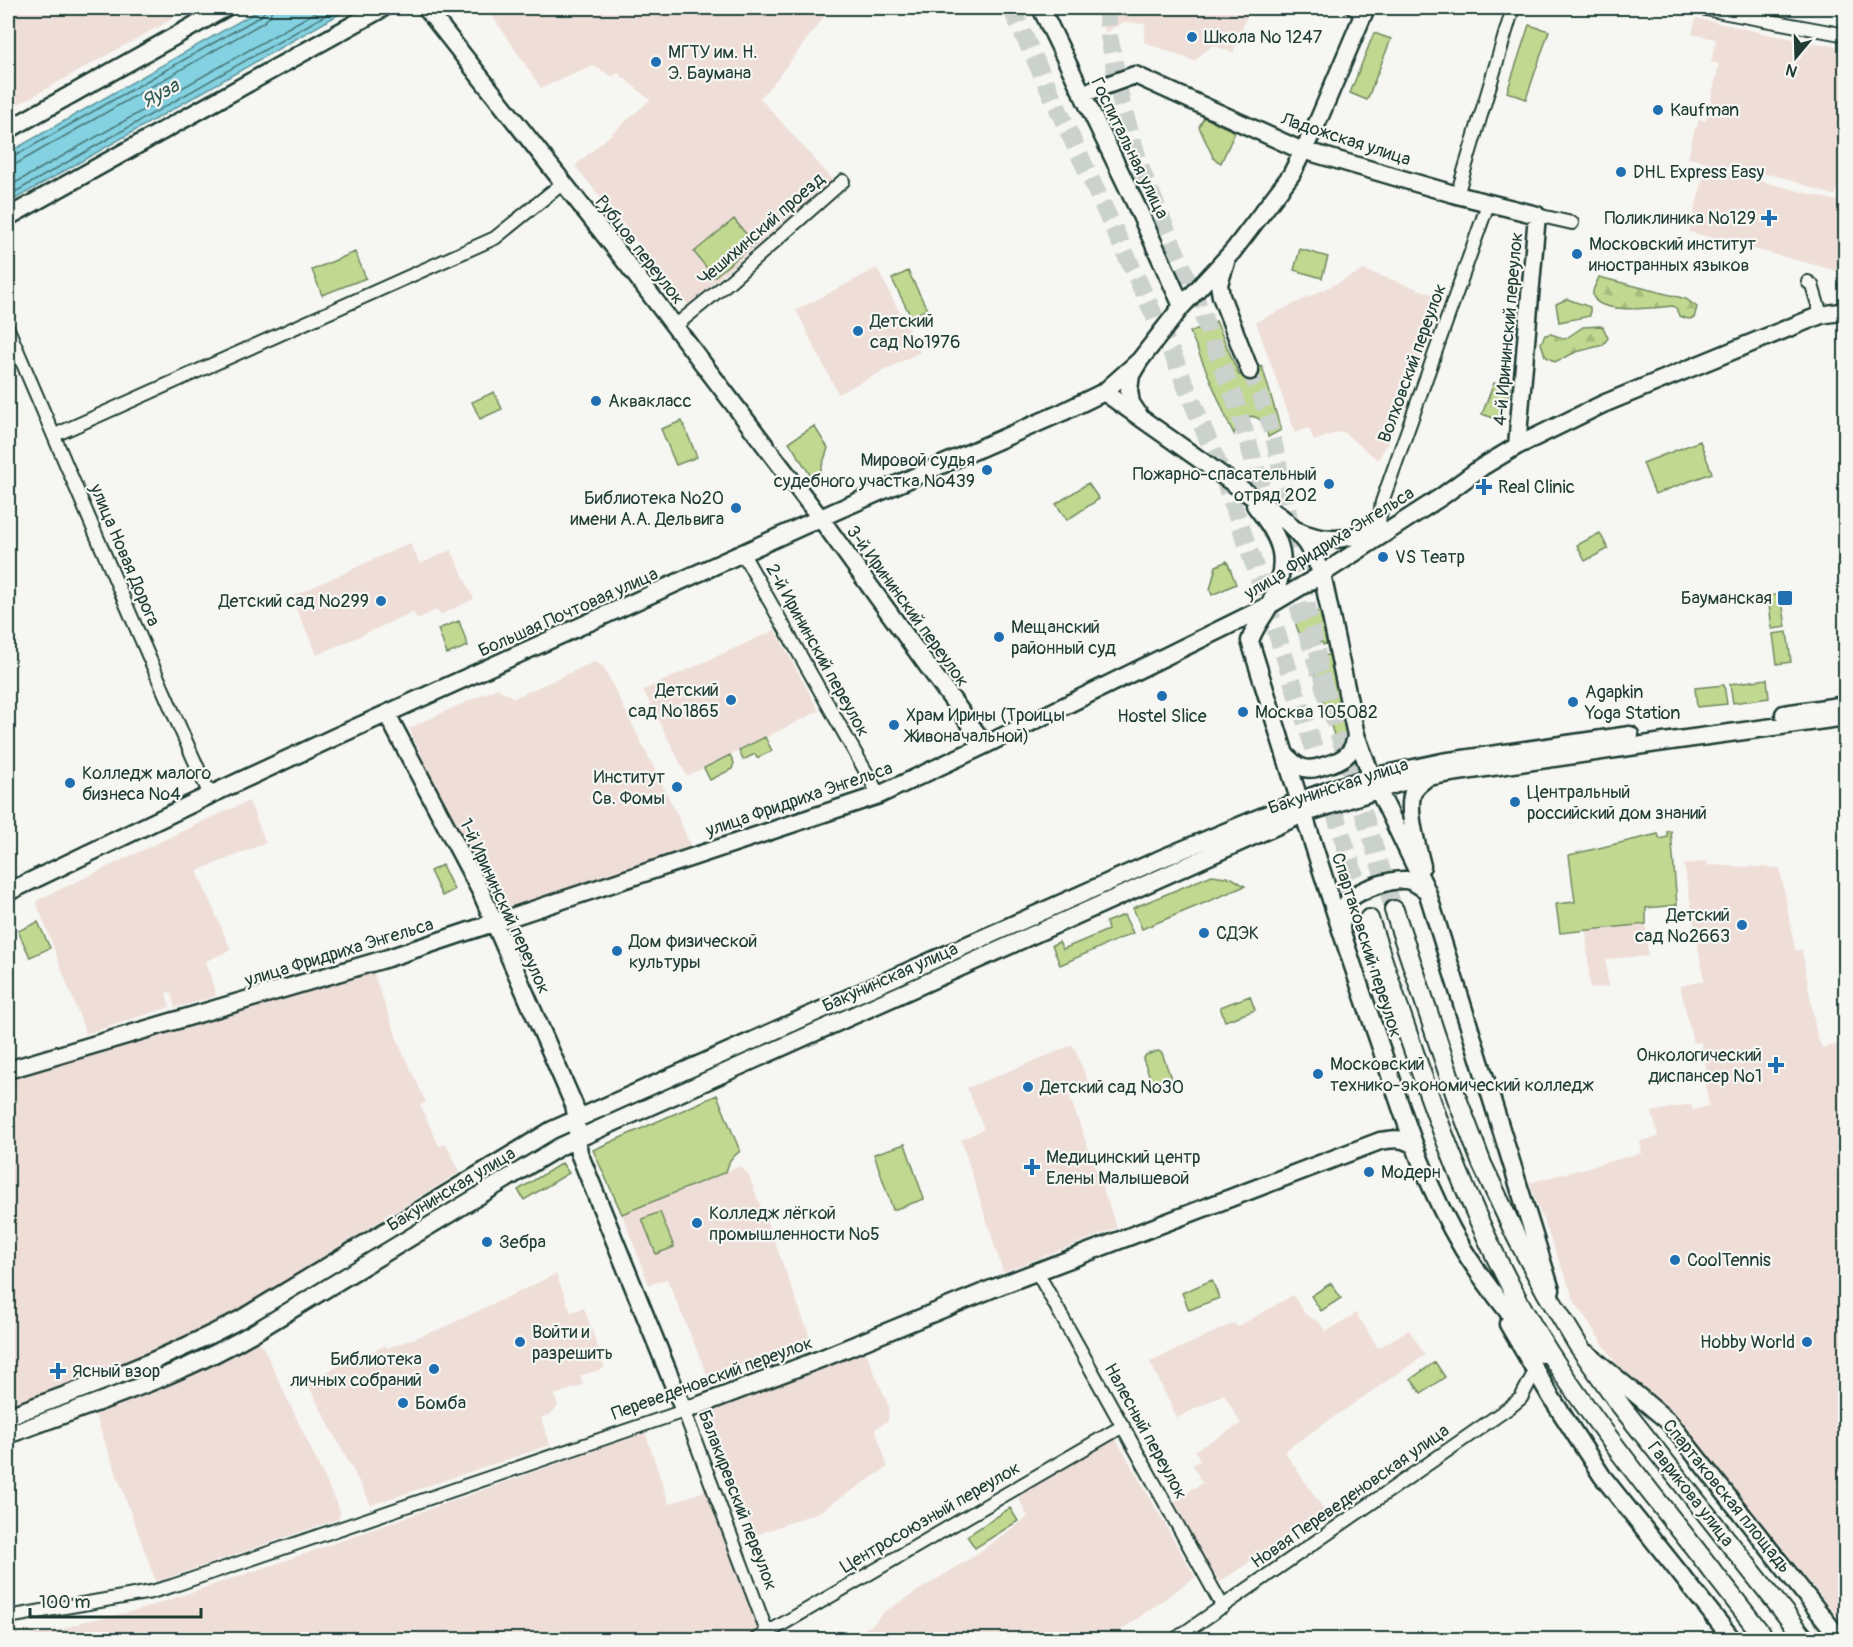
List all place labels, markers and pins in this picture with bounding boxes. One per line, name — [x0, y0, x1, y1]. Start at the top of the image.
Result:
place label: Школа № 1247 — [1204, 26, 1323, 49]
marker: Школа № 1247 — [1185, 30, 1199, 44]
place label: МГТУ им. Н. Э. Баумана — [668, 41, 757, 85]
marker: МГТУ им. Н. Э. Баумана — [649, 55, 663, 69]
place label: Kaufman — [1670, 99, 1739, 122]
marker: Kaufman — [1651, 103, 1665, 117]
place label: DHL Express Easy — [1633, 161, 1764, 184]
marker: DHL Express Easy — [1614, 165, 1628, 179]
place label: Поликлиника №129 — [1605, 207, 1756, 230]
marker: Поликлиника №129 — [1760, 209, 1778, 227]
place label: Московский институт иностранных языков — [1589, 233, 1756, 277]
marker: Московский институт иностранных языков — [1570, 247, 1584, 261]
place label: Детский сад №1976 — [869, 310, 960, 354]
marker: Детский сад №1976 — [851, 324, 865, 338]
place label: Аквакласс — [608, 390, 692, 413]
marker: Аквакласс — [589, 394, 603, 408]
place label: Мировой судья судебного участка №439 — [774, 449, 975, 493]
marker: Мировой судья судебного участка №439 — [980, 463, 994, 477]
place label: Пожарно-спасательный отряд 202 — [1133, 463, 1317, 507]
place label: Real Clinic — [1498, 476, 1575, 499]
marker: Пожарно-спасательный отряд 202 — [1322, 477, 1336, 491]
marker: Real Clinic — [1475, 478, 1493, 496]
place label: Библиотека №20 имени А.А. Дельвига — [570, 487, 724, 531]
marker: Библиотека №20 имени А.А. Дельвига — [729, 501, 743, 515]
place label: VS Театр — [1395, 546, 1465, 569]
marker: VS Театр — [1376, 550, 1390, 564]
place label: Бауманская — [1681, 587, 1772, 610]
marker: Бауманская — [1776, 589, 1794, 607]
place label: Детский сад №299 — [218, 590, 369, 613]
marker: Детский сад №299 — [374, 594, 388, 608]
place label: Мещанский районный суд — [1011, 616, 1116, 660]
marker: Мещанский районный суд — [992, 630, 1006, 644]
place label: Детский сад №1865 — [629, 679, 719, 723]
place label: Agapkin Yoga Station — [1584, 681, 1681, 725]
marker: Hostel Slice — [1155, 689, 1169, 703]
marker: Детский сад №1865 — [724, 693, 738, 707]
marker: Agapkin Yoga Station — [1566, 695, 1580, 709]
place label: Москва 105082 — [1255, 701, 1378, 724]
place label: Храм Ирины (Троицы Живоначальной) — [903, 704, 1065, 748]
place label: Hostel Slice — [1117, 705, 1207, 728]
marker: Москва 105082 — [1236, 705, 1250, 719]
marker: Храм Ирины (Троицы Живоначальной) — [887, 718, 901, 732]
place label: Колледж малого бизнеса №4 — [82, 762, 212, 806]
place label: Институт Св. Фомы — [592, 766, 665, 810]
marker: Колледж малого бизнеса №4 — [63, 776, 77, 790]
marker: Институт Св. Фомы — [670, 780, 684, 794]
place label: Центральный российский дом знаний — [1527, 781, 1707, 825]
marker: Центральный российский дом знаний — [1508, 795, 1522, 809]
place label: Детский сад №2663 — [1635, 904, 1730, 948]
marker: Детский сад №2663 — [1735, 918, 1749, 932]
place label: СДЭК — [1216, 922, 1259, 945]
marker: СДЭК — [1197, 926, 1211, 940]
place label: Дом физической культуры — [628, 930, 757, 974]
marker: Дом физической культуры — [610, 944, 624, 958]
place label: Онкологический диспансер №1 — [1636, 1044, 1762, 1088]
place label: Московский технико-экономический колледж — [1330, 1053, 1594, 1097]
marker: Онкологический диспансер №1 — [1767, 1056, 1785, 1074]
marker: Московский технико-экономический колледж — [1311, 1067, 1325, 1081]
place label: Детский сад №30 — [1039, 1076, 1184, 1099]
marker: Детский сад №30 — [1021, 1080, 1035, 1094]
place label: Медицинский центр Елены Малышевой — [1046, 1146, 1201, 1190]
marker: Медицинский центр Елены Малышевой — [1023, 1158, 1041, 1176]
place label: Модерн — [1381, 1161, 1441, 1184]
marker: Модерн — [1362, 1165, 1376, 1179]
place label: Колледж лёгкой промышленности №5 — [709, 1202, 880, 1246]
marker: Колледж лёгкой промышленности №5 — [690, 1216, 704, 1230]
place label: Зебра — [499, 1231, 546, 1254]
marker: Зебра — [480, 1235, 494, 1249]
place label: CoolTennis — [1687, 1249, 1771, 1272]
marker: CoolTennis — [1668, 1253, 1682, 1267]
place label: Войти и разрешить — [532, 1321, 613, 1365]
place label: Hobby World — [1700, 1331, 1795, 1354]
marker: Войти и разрешить — [513, 1335, 527, 1349]
marker: Hobby World — [1800, 1335, 1814, 1349]
place label: Библиотека личных собраний — [290, 1348, 422, 1392]
place label: Ясный взор — [72, 1360, 160, 1383]
marker: Ясный взор — [49, 1362, 67, 1380]
marker: Библиотека личных собраний — [427, 1362, 441, 1376]
place label: Бомба — [415, 1392, 466, 1415]
marker: Бомба — [396, 1396, 410, 1410]

